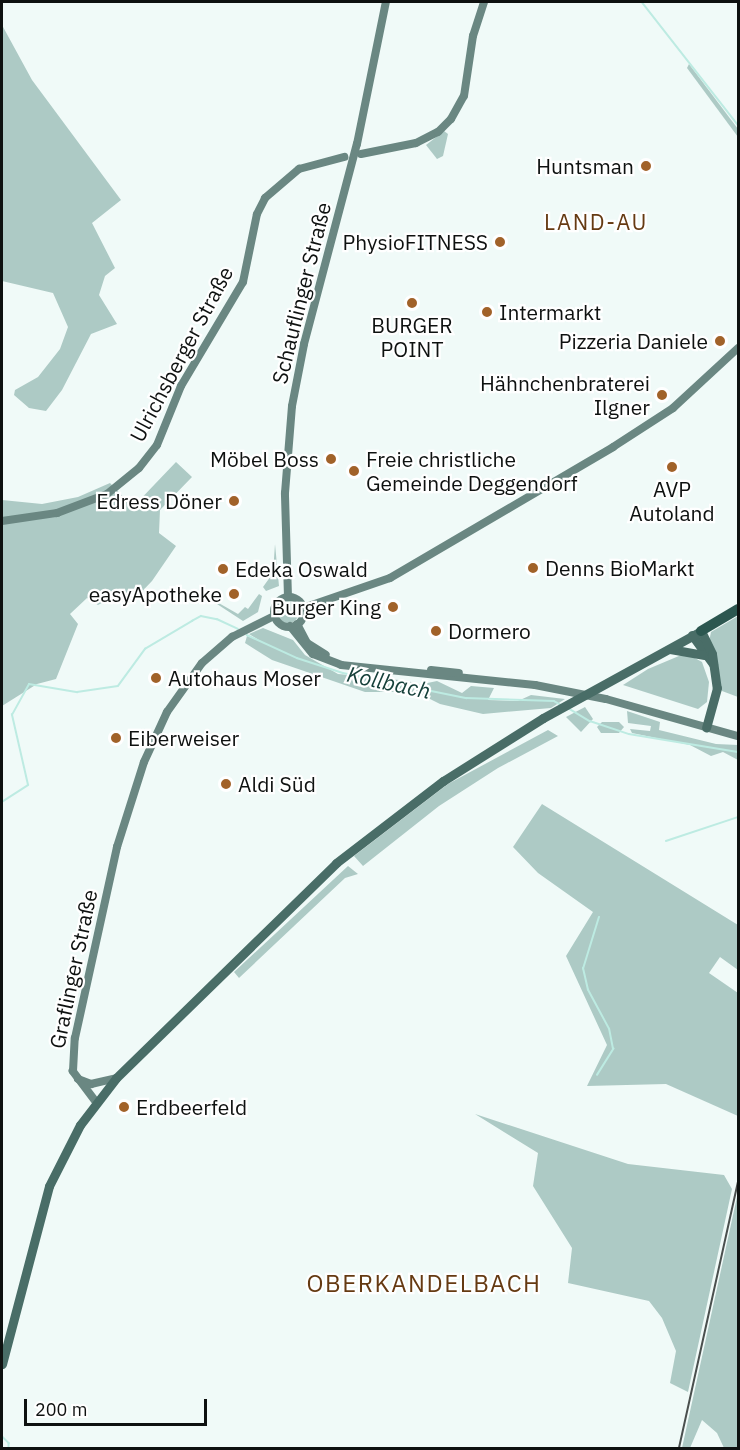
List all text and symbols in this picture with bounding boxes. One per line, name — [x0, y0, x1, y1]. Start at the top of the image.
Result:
place label: Huntsman — [536, 153, 634, 179]
marker: Huntsman — [639, 159, 653, 173]
street label: Schauflinger Straße — [266, 200, 336, 386]
district label: LAND-AU — [544, 209, 648, 235]
place label: PhysioFITNESS — [343, 229, 488, 255]
marker: PhysioFITNESS — [493, 235, 507, 249]
street label: Ulrichsberger Straße — [124, 262, 238, 446]
marker: BURGER POINT — [405, 296, 419, 310]
place label: Intermarkt — [499, 299, 601, 325]
marker: Intermarkt — [480, 305, 494, 319]
place label: BURGER POINT — [371, 312, 453, 362]
place label: Pizzeria Daniele — [559, 328, 708, 354]
marker: Pizzeria Daniele — [713, 334, 727, 348]
place label: Hähnchenbraterei Ilgner — [480, 370, 650, 420]
marker: Hähnchenbraterei Ilgner — [655, 388, 669, 402]
place label: Möbel Boss — [210, 446, 319, 472]
place label: Freie christliche Gemeinde Deggendorf — [366, 446, 578, 496]
marker: Möbel Boss — [324, 452, 338, 466]
marker: AVP Autoland — [665, 460, 679, 474]
marker: Freie christliche Gemeinde Deggendorf — [347, 464, 361, 478]
place label: AVP Autoland — [629, 476, 715, 526]
place label: Edress Döner — [96, 488, 222, 514]
marker: Edress Döner — [227, 494, 241, 508]
place label: Denns BioMarkt — [545, 555, 695, 581]
place label: Edeka Oswald — [235, 556, 368, 582]
marker: Denns BioMarkt — [526, 561, 540, 575]
marker: Edeka Oswald — [216, 562, 230, 576]
place label: easyApotheke — [89, 581, 222, 607]
marker: easyApotheke — [227, 587, 241, 601]
place label: Burger King — [271, 594, 381, 620]
marker: Burger King — [386, 600, 400, 614]
place label: Dormero — [448, 618, 531, 644]
marker: Dormero — [429, 624, 443, 638]
water label: Kollbach — [345, 660, 433, 704]
place label: Autohaus Moser — [168, 665, 321, 691]
marker: Autohaus Moser — [149, 671, 163, 685]
place label: Eiberweiser — [128, 725, 239, 751]
marker: Eiberweiser — [109, 731, 123, 745]
place label: Aldi Süd — [238, 771, 316, 797]
marker: Aldi Süd — [219, 777, 233, 791]
street label: Graflinger Straße — [44, 887, 102, 1051]
place label: Erdbeerfeld — [136, 1094, 247, 1120]
marker: Erdbeerfeld — [117, 1100, 131, 1114]
district label: OBERKANDELBACH — [306, 1270, 542, 1298]
scale bar — [27, 1387, 210, 1425]
text: 200 m — [35, 1398, 87, 1421]

